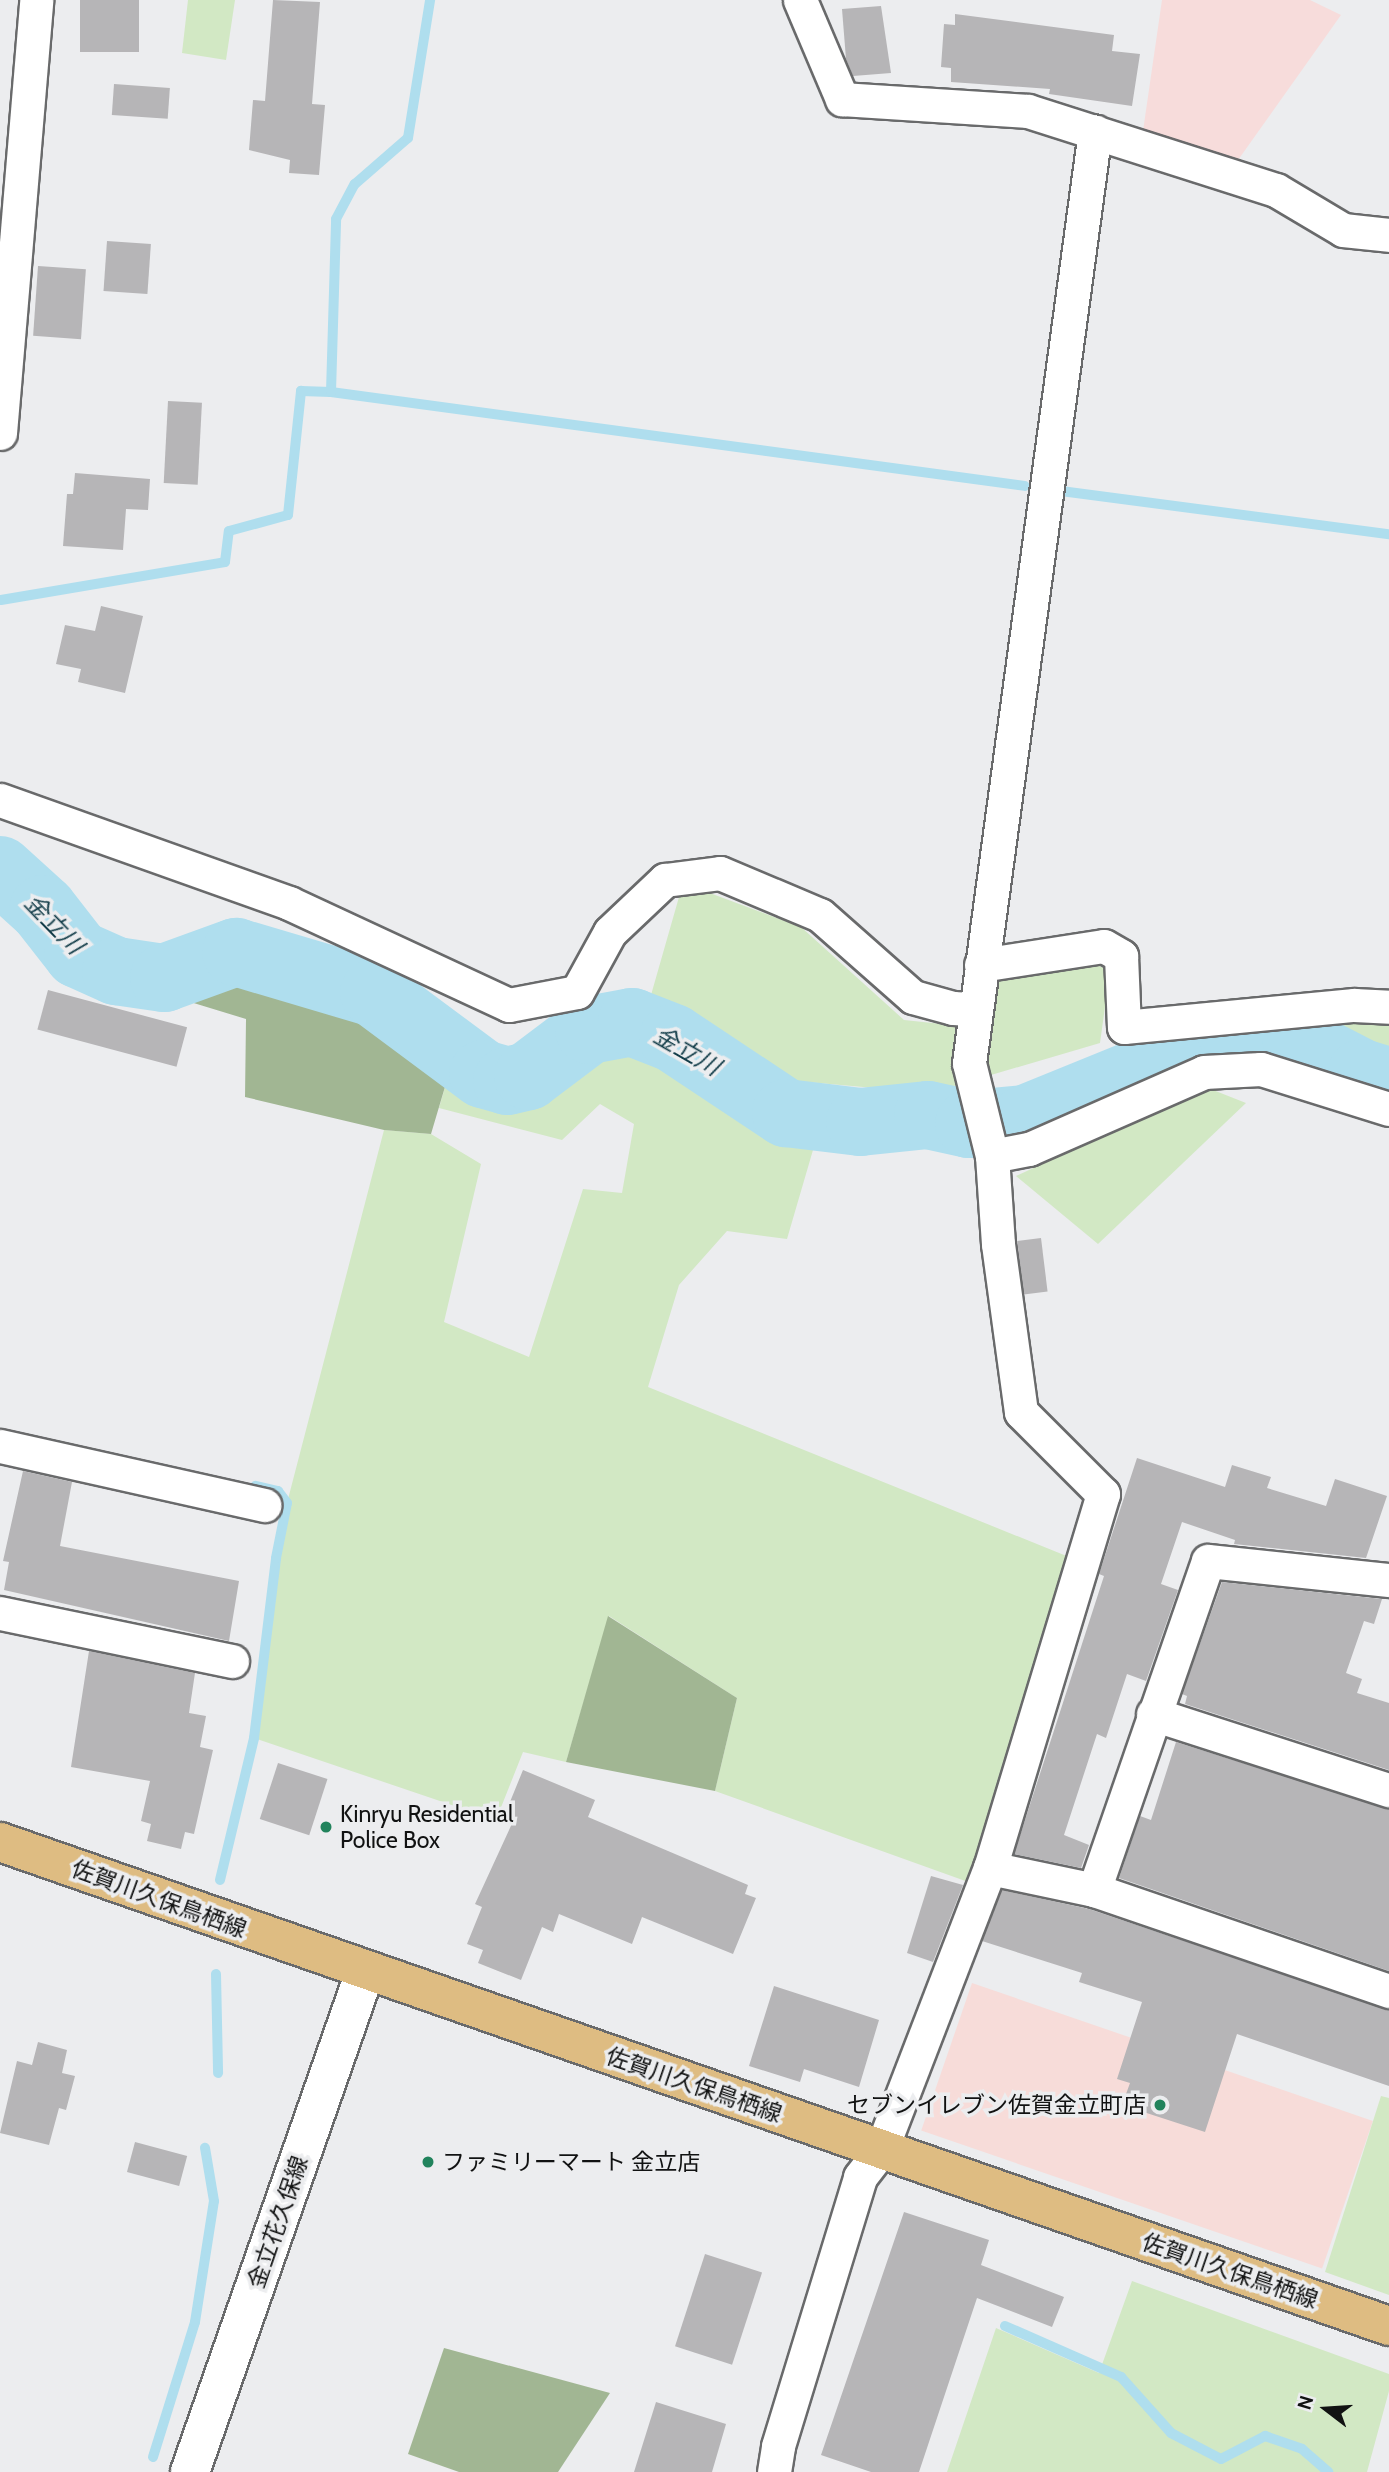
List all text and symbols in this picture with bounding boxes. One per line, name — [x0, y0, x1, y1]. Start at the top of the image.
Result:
water label: 金立川 — [19, 888, 89, 960]
water label: 金立川 — [649, 1021, 725, 1081]
place label: Kinryu Residential Police Box — [340, 1800, 513, 1854]
marker: Kinryu Residential Police Box — [318, 1819, 334, 1835]
street label: 佐賀川久保鳥栖線 — [68, 1855, 250, 1943]
street label: 佐賀川久保鳥栖線 — [603, 2042, 785, 2128]
place label: セブンイレブン佐賀金立町店 — [847, 2091, 1146, 2119]
marker: セブンイレブン佐賀金立町店 — [1152, 2097, 1168, 2113]
place label: ファミリーマート 金立店 — [442, 2148, 700, 2176]
street label: 金立花久保線 — [242, 2152, 314, 2292]
marker: ファミリーマート 金立店 — [420, 2154, 436, 2170]
street label: 佐賀川久保鳥栖線 — [1139, 2228, 1321, 2314]
north arrow — [1291, 2374, 1361, 2444]
text: N — [1292, 2393, 1318, 2413]

